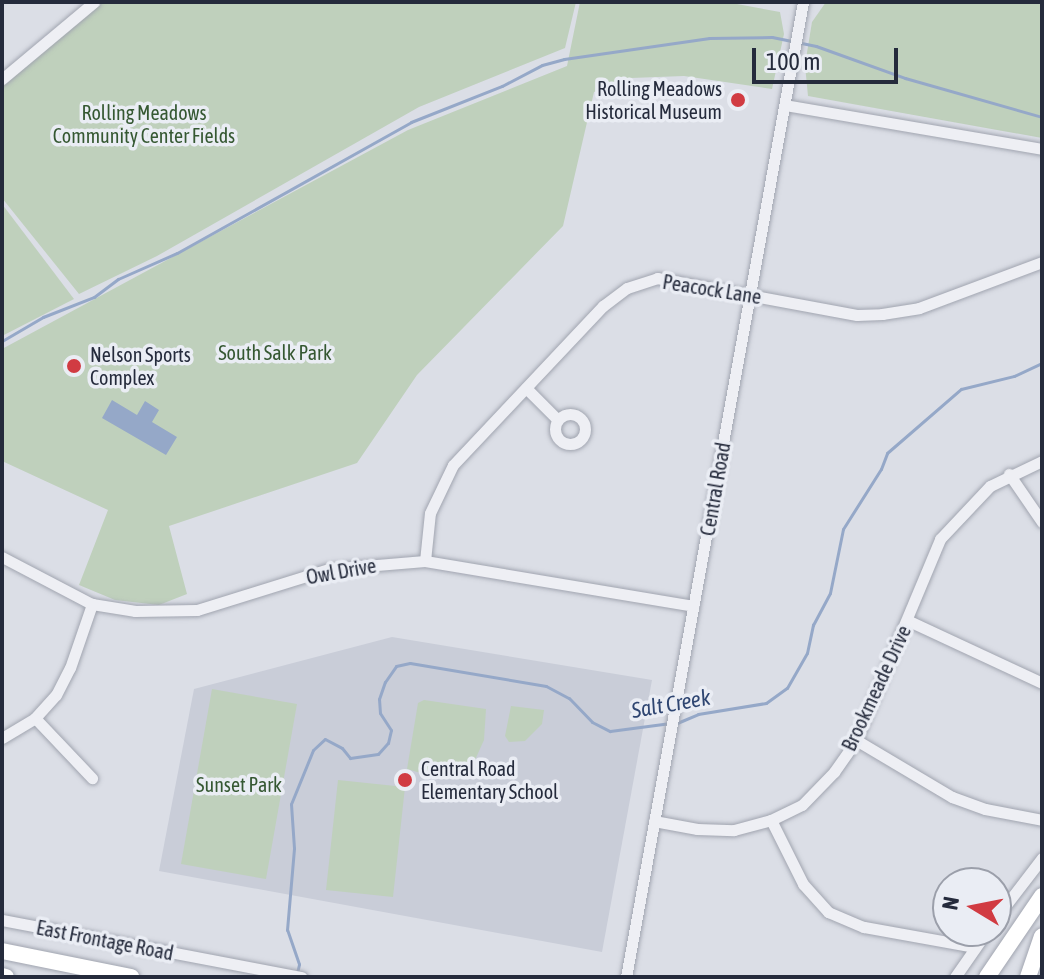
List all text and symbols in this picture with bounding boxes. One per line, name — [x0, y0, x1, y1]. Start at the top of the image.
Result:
scale bar — [756, 32, 902, 82]
text: 100 m — [766, 48, 820, 75]
place label: Rolling Meadows Historical Museum — [585, 76, 722, 123]
marker: Rolling Meadows Historical Museum — [729, 91, 747, 109]
park label: Rolling Meadows Community Center Fields — [53, 101, 235, 148]
street label: Peacock Lane — [661, 269, 763, 309]
park label: South Salk Park — [218, 340, 332, 364]
place label: Nelson Sports Complex — [90, 342, 191, 389]
marker: Nelson Sports Complex — [65, 357, 83, 375]
street label: Central Road — [695, 440, 735, 538]
street label: Owl Drive — [304, 553, 378, 589]
street label: Brookmeade Drive — [836, 621, 916, 755]
water label: Salt Creek — [630, 684, 712, 724]
place label: Central Road Elementary School — [421, 756, 558, 803]
marker: Central Road Elementary School — [396, 771, 414, 789]
park label: Sunset Park — [196, 772, 282, 796]
north arrow — [932, 867, 1012, 947]
text: N — [936, 895, 964, 912]
street label: East Frontage Road — [34, 915, 176, 965]

